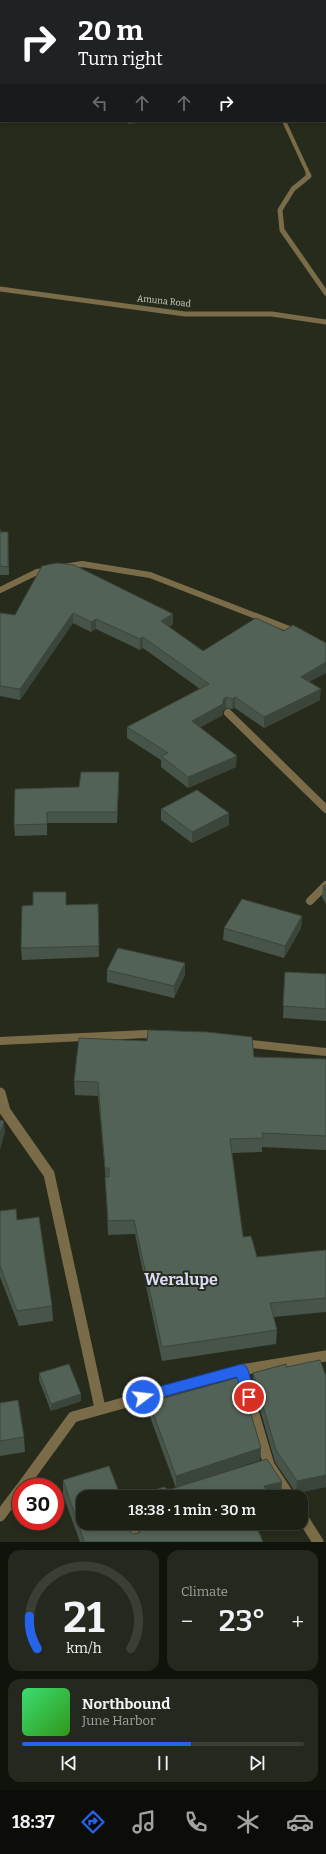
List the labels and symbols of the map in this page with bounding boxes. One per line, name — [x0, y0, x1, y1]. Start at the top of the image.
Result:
street label: Amuna Road — [137, 293, 192, 309]
district label: Weralupe — [144, 1270, 218, 1289]
position arrow — [122, 1376, 164, 1418]
pin — [232, 1380, 266, 1414]
speed limit sign: 30 — [12, 1478, 64, 1530]

